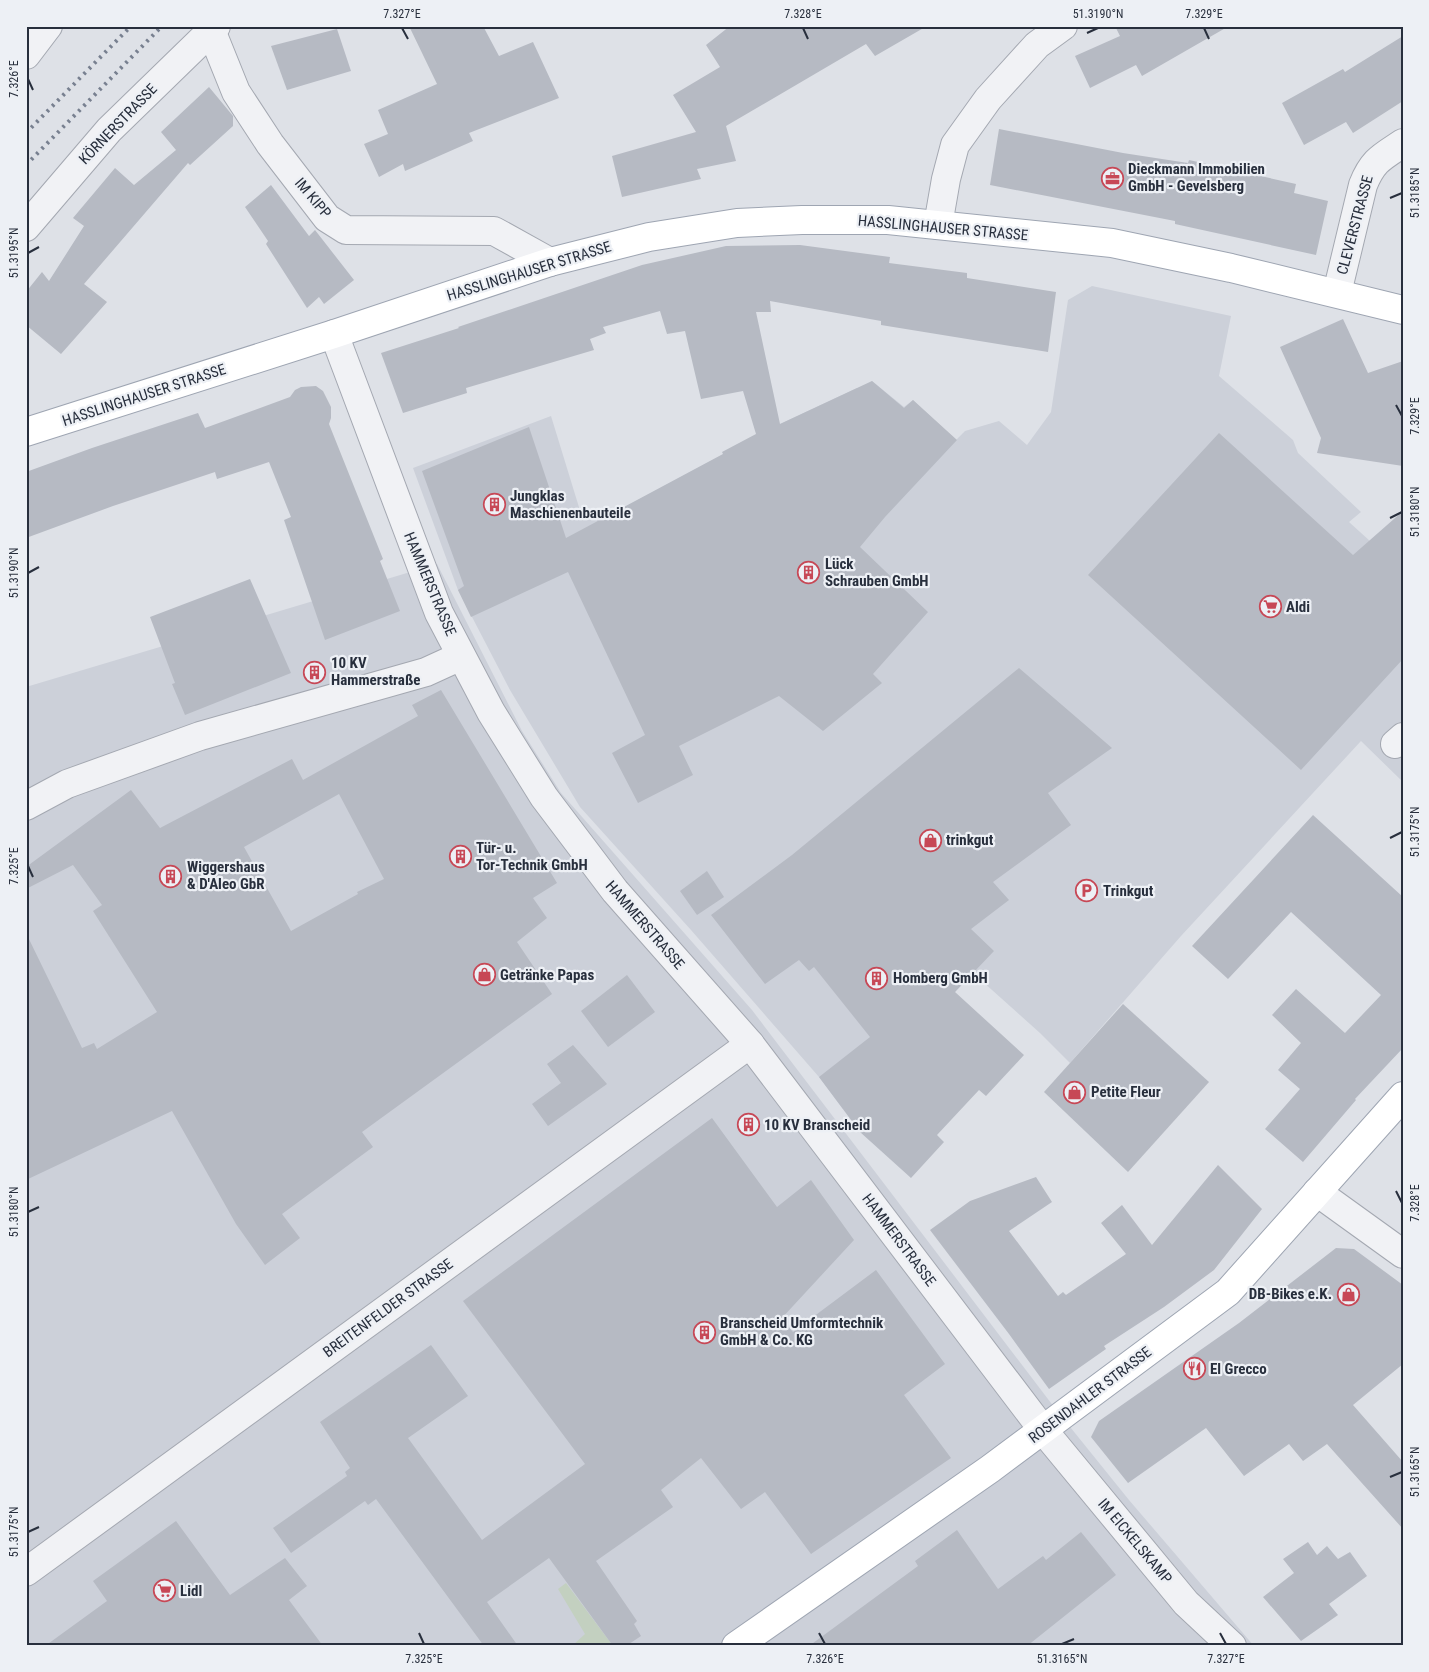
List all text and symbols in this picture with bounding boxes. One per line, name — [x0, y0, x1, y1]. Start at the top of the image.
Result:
text: 7.327°E — [383, 7, 421, 21]
text: 7.328°E — [784, 7, 822, 21]
text: 51.3190°N — [1073, 7, 1123, 21]
text: 7.329°E — [1185, 7, 1223, 21]
text: 7.326°E — [7, 60, 21, 98]
street label: KÖRNERSTRASSE — [75, 80, 161, 168]
place label: Dieckmann Immobilien GmbH - Gevelsberg — [1128, 160, 1265, 195]
office icon: Dieckmann Immobilien GmbH - Gevelsberg — [1100, 166, 1124, 190]
text: 51.3185°N — [1408, 168, 1422, 218]
street label: CLEVERSTRASSE — [1333, 173, 1377, 277]
street label: IM KIPP — [291, 174, 335, 222]
street label: HASSLINGHAUSER STRASSE — [857, 212, 1029, 244]
text: 51.3195°N — [7, 228, 21, 278]
street label: HASSLINGHAUSER STRASSE — [445, 237, 613, 305]
street label: HASSLINGHAUSER STRASSE — [60, 360, 228, 430]
text: 7.329°E — [1408, 397, 1422, 435]
place label: Jungklas Maschienenbauteile — [510, 487, 631, 522]
text: 51.3180°N — [1408, 487, 1422, 537]
building icon: Jungklas Maschienenbauteile — [482, 493, 506, 517]
street label: HAMMERSTRASSE — [400, 529, 460, 639]
text: 51.3190°N — [7, 548, 21, 598]
place label: Lück Schrauben GmbH — [825, 555, 929, 590]
building icon: Lück Schrauben GmbH — [797, 561, 821, 585]
supermarket icon: Aldi — [1258, 595, 1282, 619]
place label: Aldi — [1286, 598, 1310, 616]
place label: 10 KV Hammerstraße — [331, 654, 420, 689]
building icon: 10 KV Hammerstraße — [303, 660, 327, 684]
text: 51.3175°N — [1408, 807, 1422, 857]
shop icon: trinkgut — [918, 828, 942, 852]
place label: trinkgut — [946, 831, 994, 849]
place label: Tür- u. Tor-Technik GmbH — [476, 839, 588, 874]
building icon: Tür- u. Tor-Technik GmbH — [448, 845, 472, 869]
text: 7.325°E — [7, 847, 21, 885]
place label: Wiggershaus & D'Aleo GbR — [187, 858, 265, 893]
building icon: Wiggershaus & D'Aleo GbR — [159, 864, 183, 888]
street label: HAMMERSTRASSE — [602, 877, 688, 973]
parking icon: Trinkgut — [1075, 879, 1099, 903]
place label: Trinkgut — [1103, 882, 1154, 900]
shop icon: Getränke Papas — [472, 963, 496, 987]
place label: Getränke Papas — [500, 966, 594, 984]
building icon: Homberg GmbH — [865, 966, 889, 990]
place label: Homberg GmbH — [893, 969, 988, 987]
shop icon: Petite Fleur — [1063, 1080, 1087, 1104]
place label: Petite Fleur — [1091, 1083, 1161, 1101]
building icon: 10 KV Branscheid — [736, 1113, 760, 1137]
place label: 10 KV Branscheid — [764, 1116, 870, 1134]
text: 7.328°E — [1408, 1184, 1422, 1222]
text: 51.3180°N — [7, 1187, 21, 1237]
street label: HAMMERSTRASSE — [858, 1190, 940, 1290]
street label: BREITENFELDER STRASSE — [320, 1255, 456, 1361]
shop icon: DB-Bikes e.K. — [1336, 1282, 1360, 1306]
place label: DB-Bikes e.K. — [1249, 1285, 1332, 1303]
place label: Branscheid Umformtechnik GmbH & Co. KG — [720, 1314, 884, 1349]
building icon: Branscheid Umformtechnik GmbH & Co. KG — [692, 1320, 716, 1344]
street label: ROSENDAHLER STRASSE — [1025, 1343, 1155, 1447]
restaurant icon: El Grecco — [1182, 1357, 1206, 1381]
place label: El Grecco — [1210, 1360, 1267, 1378]
text: 51.3165°N — [1408, 1447, 1422, 1497]
street label: IM EICKELSKAMP — [1094, 1495, 1176, 1587]
text: 51.3175°N — [7, 1507, 21, 1557]
supermarket icon: Lidl — [152, 1579, 176, 1603]
place label: Lidl — [180, 1582, 202, 1600]
text: 7.325°E — [405, 1652, 443, 1666]
text: 7.326°E — [806, 1652, 844, 1666]
text: 51.3165°N — [1037, 1652, 1087, 1666]
text: 7.327°E — [1207, 1652, 1245, 1666]

